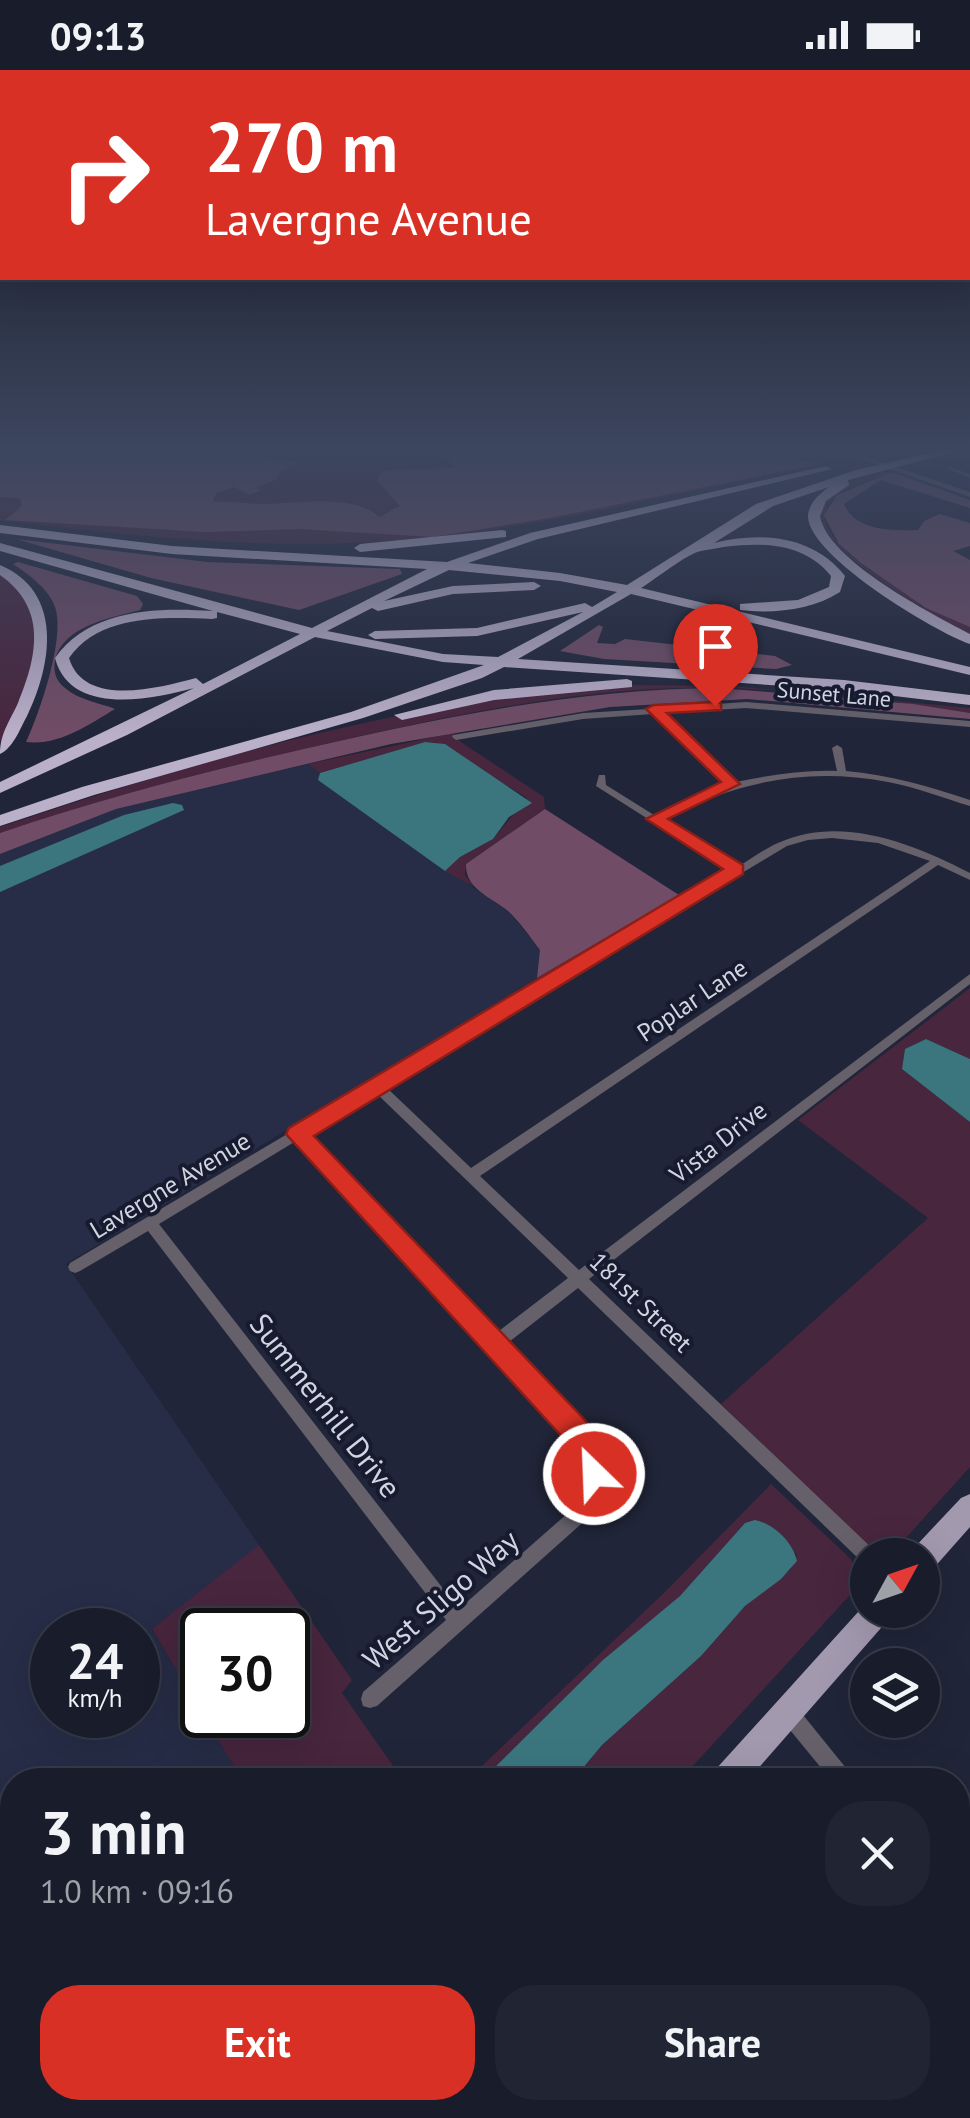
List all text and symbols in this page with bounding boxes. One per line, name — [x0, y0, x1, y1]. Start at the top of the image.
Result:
text: 09:13 — [50, 11, 146, 60]
text: 270 m — [205, 101, 398, 191]
icon: right — [40, 110, 170, 240]
text: Lavergne Avenue — [205, 189, 532, 247]
pin — [673, 604, 758, 707]
icon: arrive — [688, 619, 743, 674]
street label: Sunset Lane — [776, 675, 892, 713]
street label: Poplar Lane — [631, 951, 753, 1049]
street label: Vista Drive — [662, 1094, 773, 1191]
street label: Lavergne Avenue — [84, 1125, 256, 1245]
street label: 181st Street — [583, 1245, 699, 1359]
street label: Summerhill Drive — [242, 1305, 410, 1505]
position arrow — [542, 1422, 646, 1526]
street label: West Sligo Way — [354, 1520, 526, 1677]
north arrow — [850, 1538, 940, 1628]
map controls — [850, 1538, 940, 1738]
speed limit sign: 30 — [180, 1608, 310, 1738]
text: 24 — [67, 1628, 123, 1693]
button: layers — [850, 1648, 940, 1738]
text: km/h — [68, 1682, 122, 1714]
text: 3 min — [40, 1793, 186, 1871]
button: close — [825, 1801, 930, 1906]
text: 1.0 km · 09:16 — [40, 1870, 234, 1912]
button: Exit — [40, 1985, 475, 2100]
button: Share — [495, 1985, 930, 2100]

